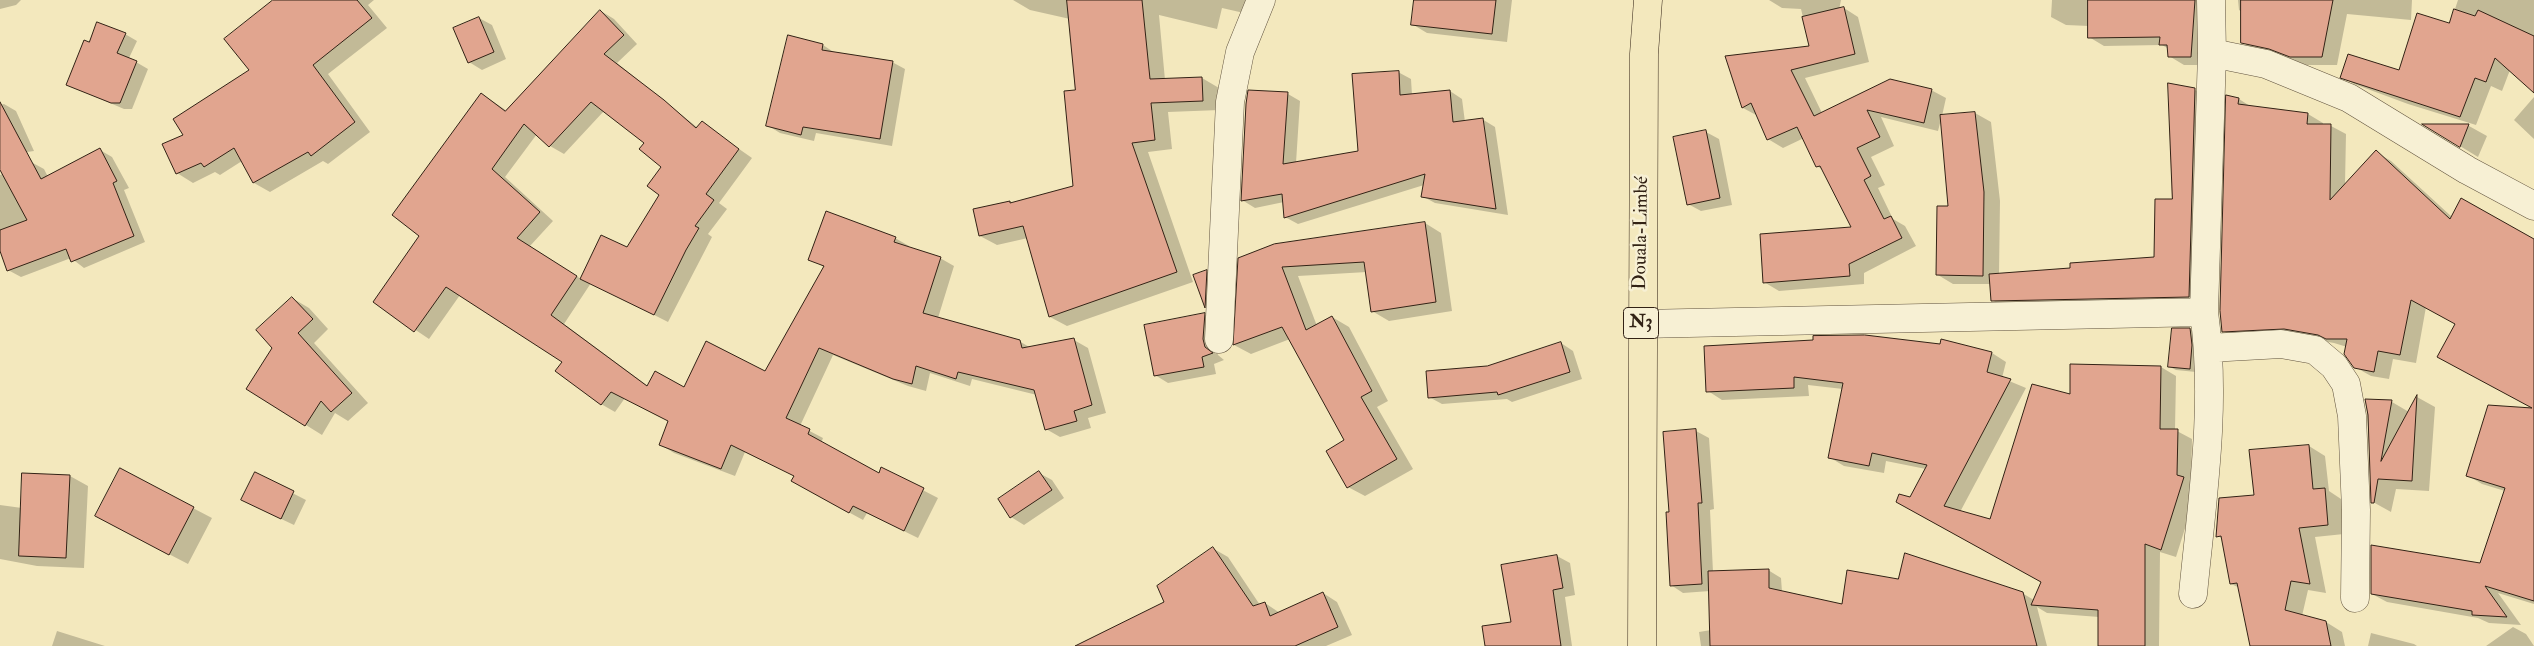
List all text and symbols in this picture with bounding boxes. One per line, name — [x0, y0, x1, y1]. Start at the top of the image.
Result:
street label: Douala-Limbé — [1630, 176, 1654, 290]
road number: N3 — [1624, 307, 1658, 338]

